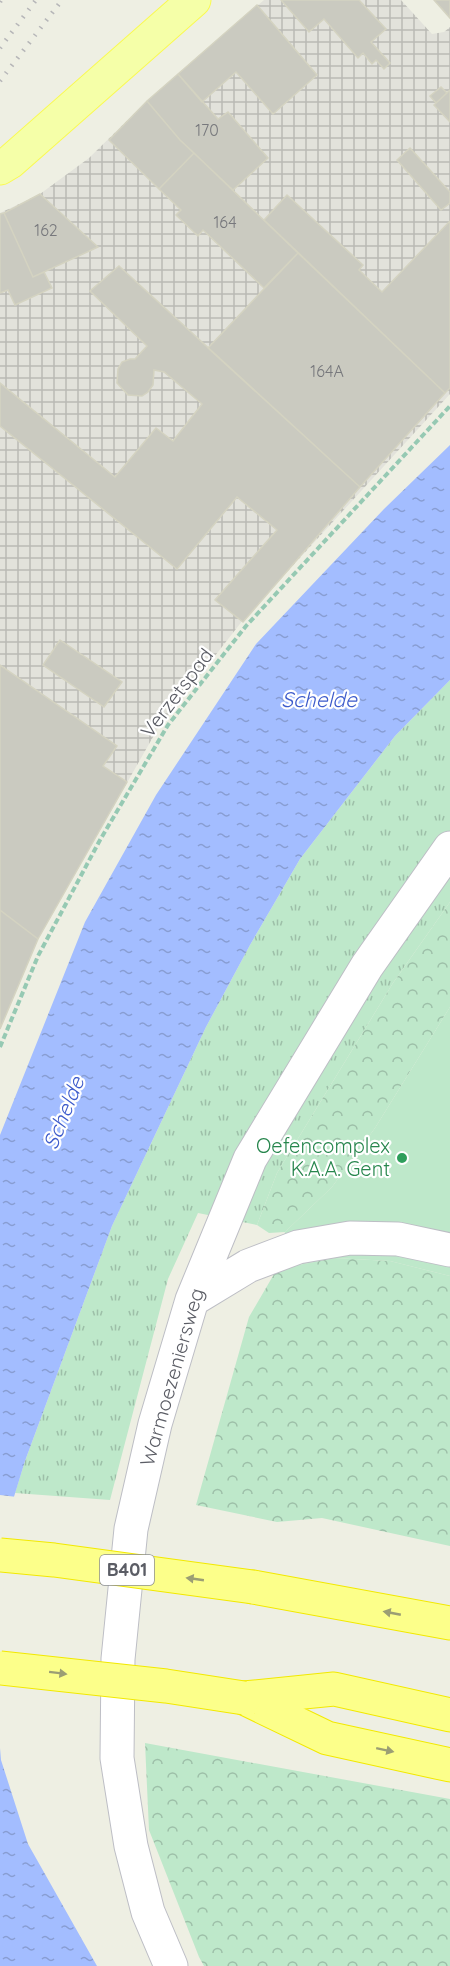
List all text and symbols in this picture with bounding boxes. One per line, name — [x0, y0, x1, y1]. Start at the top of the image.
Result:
house number: 170 — [195, 120, 219, 140]
house number: 164 — [213, 212, 237, 232]
house number: 162 — [34, 220, 58, 240]
house number: 164A — [310, 361, 344, 381]
street label: Verzetspad — [135, 643, 218, 742]
water label: Schelde — [281, 686, 358, 712]
water label: Schelde — [37, 1072, 90, 1153]
place label: Oefencomplex K.A.A. Gent — [256, 1133, 390, 1181]
marker: Oefencomplex K.A.A. Gent — [395, 1151, 409, 1165]
street label: Warmoezeniersweg — [134, 1285, 209, 1469]
road number: B401 — [100, 1555, 154, 1585]
one-way arrow — [186, 1574, 205, 1584]
one-way arrow — [383, 1608, 402, 1617]
one-way arrow — [49, 1669, 68, 1678]
one-way arrow — [375, 1746, 394, 1755]

